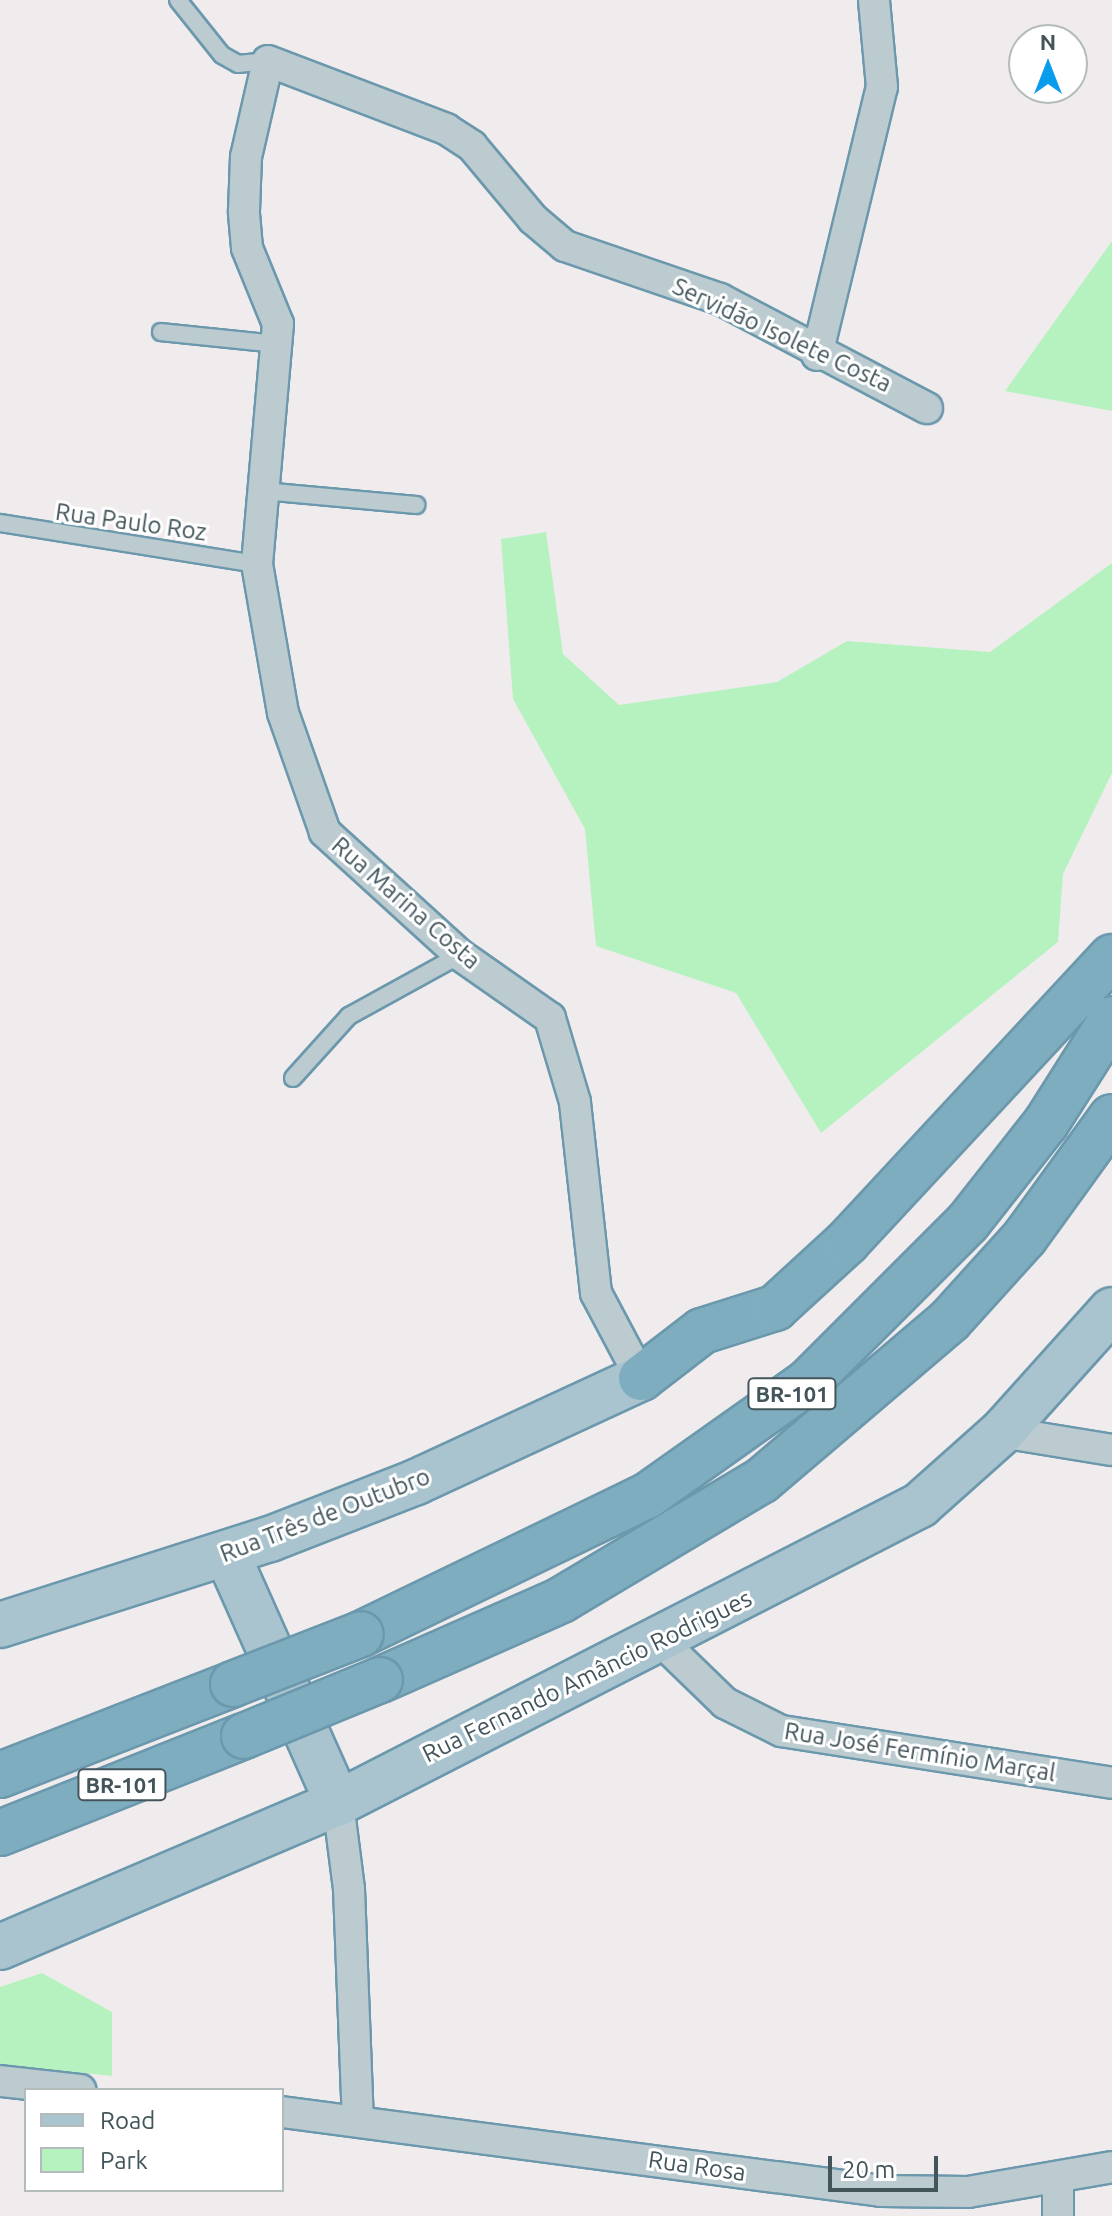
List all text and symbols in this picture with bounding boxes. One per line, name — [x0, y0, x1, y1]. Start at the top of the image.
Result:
north arrow — [1008, 24, 1088, 104]
text: N — [1040, 29, 1056, 54]
street label: Servidão Isolete Costa — [668, 272, 896, 398]
street label: Rua Paulo Roz — [54, 497, 208, 547]
street label: Rua Marina Costa — [326, 831, 486, 975]
road number: BR-101 — [746, 1376, 838, 1412]
street label: Rua Três de Outubro — [216, 1462, 434, 1568]
street label: Rua Fernando Amâncio Rodrigues — [418, 1584, 756, 1768]
street label: Rua José Fermínio Marçal — [782, 1716, 1058, 1788]
road number: BR-101 — [76, 1767, 168, 1803]
legend — [24, 2088, 284, 2192]
text: Road — [100, 2107, 155, 2134]
scale bar — [832, 2140, 942, 2190]
street label: Rua Rosa — [646, 2145, 748, 2187]
text: Park — [100, 2147, 148, 2174]
text: 20 m — [842, 2156, 895, 2183]

